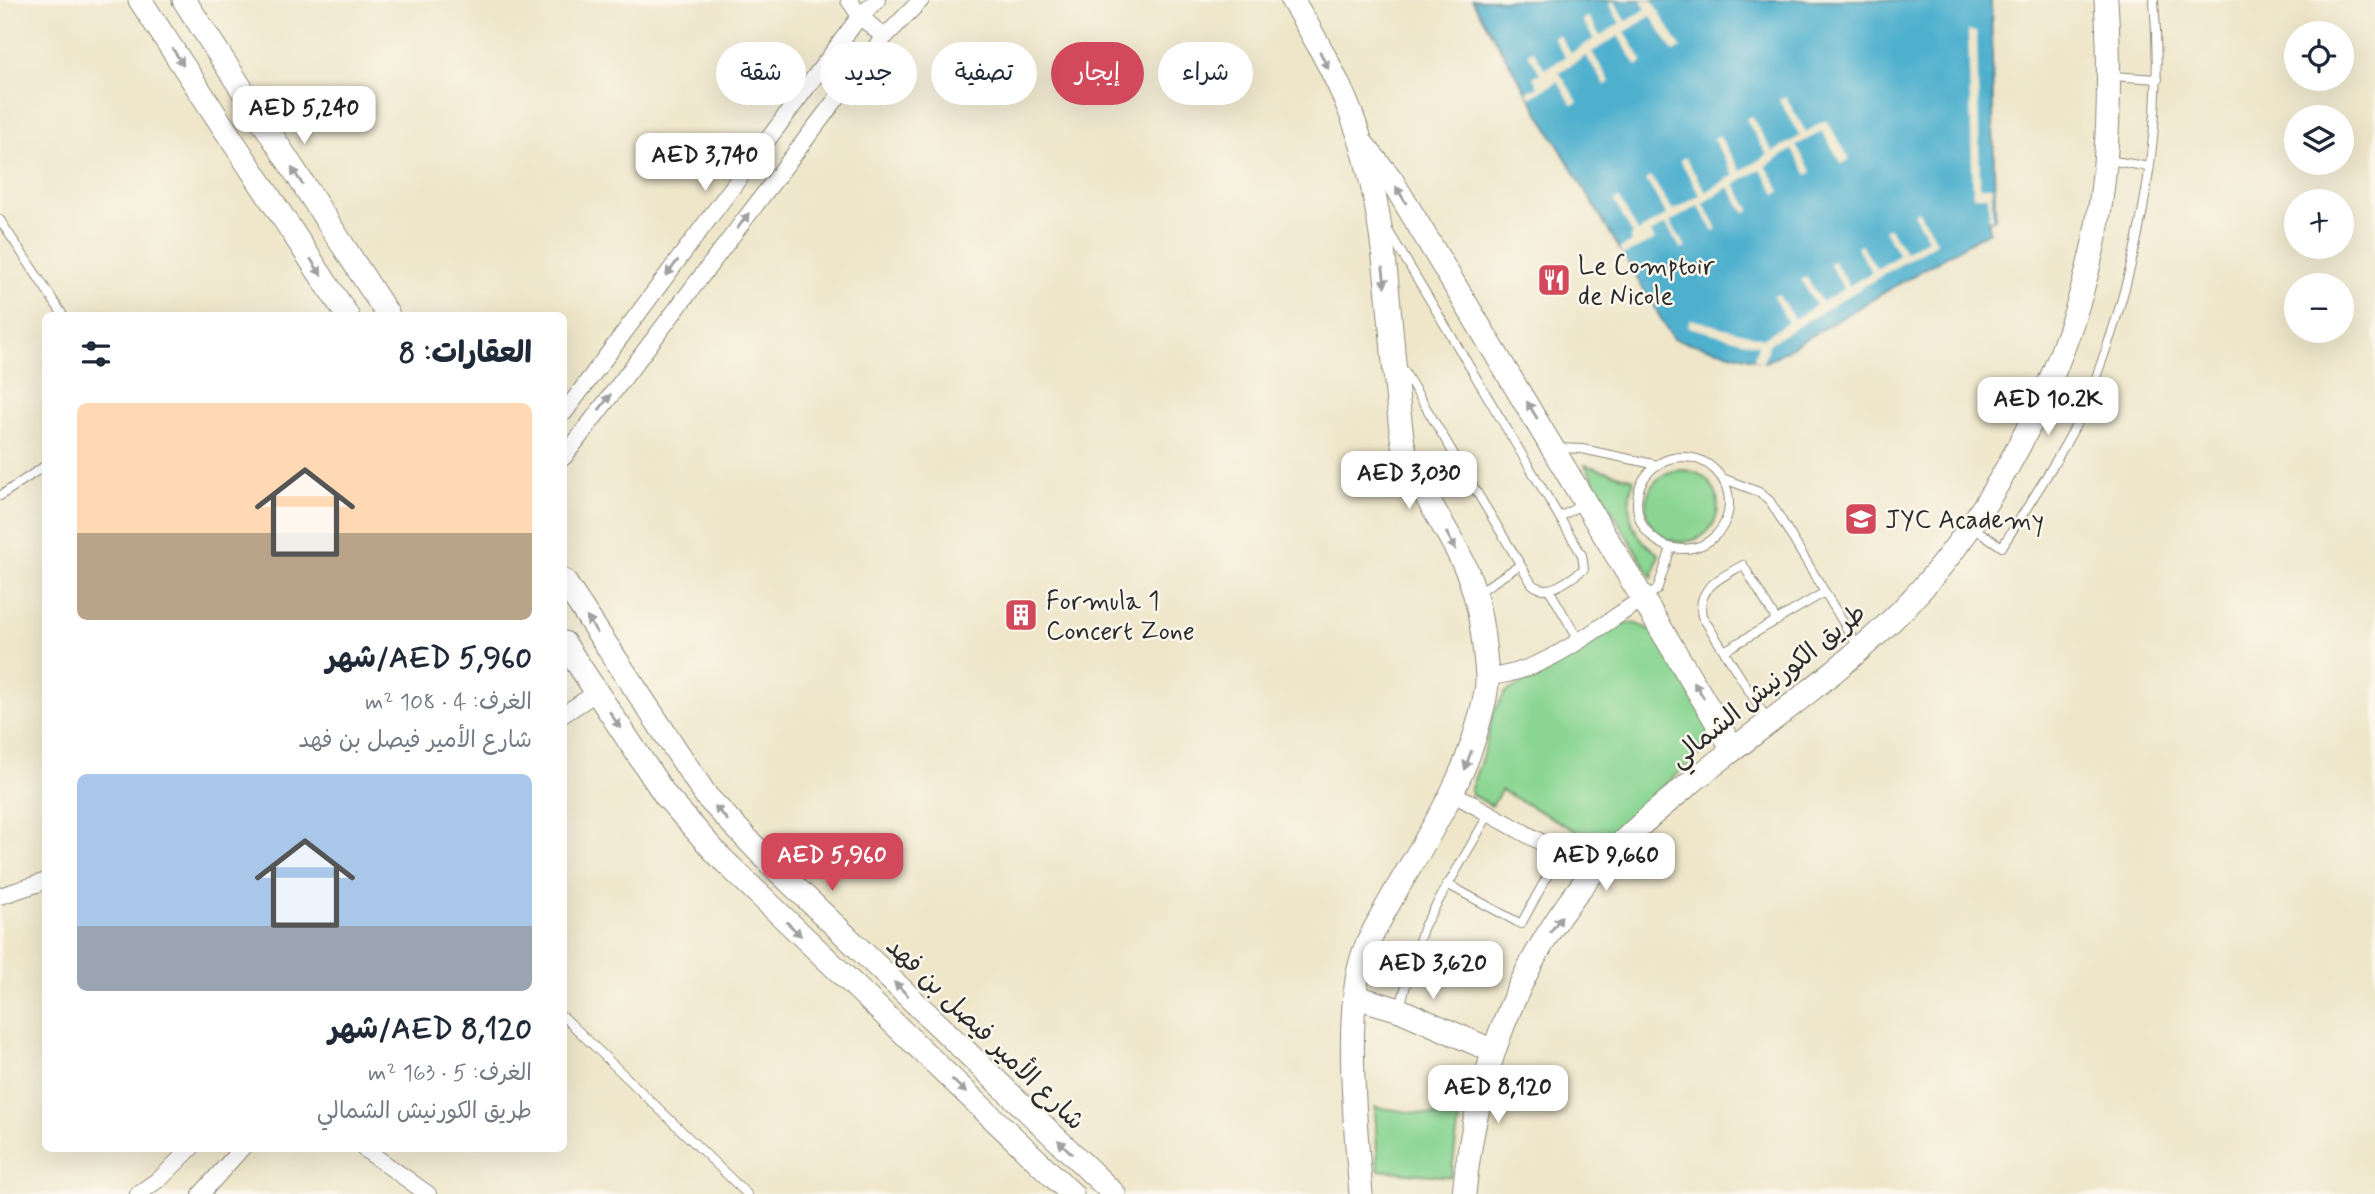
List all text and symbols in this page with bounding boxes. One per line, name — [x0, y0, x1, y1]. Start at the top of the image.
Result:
map controls — [2284, 21, 2354, 343]
button: locate — [2284, 21, 2354, 91]
chip: شقة — [716, 42, 806, 105]
chip: جديد — [820, 42, 917, 105]
chip: تصفية — [931, 42, 1037, 105]
chip: إيجار — [1051, 42, 1144, 105]
chip: شراء — [1158, 42, 1253, 105]
one-way arrow — [171, 48, 185, 66]
one-way arrow — [1319, 50, 1330, 70]
pin: AED 5,240 — [224, 86, 384, 146]
text: AED 5,240 — [249, 94, 359, 124]
button: layers — [2284, 105, 2354, 175]
pin: AED 3,740 — [625, 134, 785, 193]
text: AED 3,740 — [652, 141, 758, 171]
one-way arrow — [291, 166, 304, 185]
one-way arrow — [1395, 186, 1407, 205]
button: + — [2284, 189, 2354, 259]
one-way arrow — [735, 213, 750, 231]
place label: Le Comptoir de Nicole — [1578, 250, 1716, 314]
one-way arrow — [310, 258, 323, 277]
one-way arrow — [665, 259, 679, 277]
restaurant icon: Le Comptoir de Nicole — [1535, 261, 1573, 299]
one-way arrow — [1379, 267, 1390, 289]
button: − — [2284, 273, 2354, 343]
text: العقارات: 8 — [398, 334, 532, 373]
icon: filters — [77, 335, 115, 373]
pin: AED 10.2K — [1968, 378, 2128, 437]
text: AED 10.2K — [1993, 385, 2103, 415]
one-way arrow — [597, 394, 612, 412]
one-way arrow — [1526, 401, 1539, 420]
icon: home — [242, 449, 368, 575]
pin: AED 3,030 — [1329, 452, 1489, 511]
text: AED 3,030 — [1357, 459, 1461, 489]
school or university icon: JYC Academy — [1842, 500, 1880, 538]
place label: JYC Academy — [1885, 504, 2044, 538]
one-way arrow — [1446, 531, 1457, 551]
place label: Formula 1 Concert Zone — [1046, 585, 1195, 649]
building icon: Formula 1 Concert Zone — [1002, 596, 1040, 634]
street label: طريق الكورنيش الشمالي — [1663, 597, 1876, 779]
one-way arrow — [586, 616, 599, 635]
text: AED 5,960/شهر — [326, 639, 532, 678]
one-way arrow — [1693, 680, 1705, 700]
text: الغرف: 4 · 108 m² — [365, 688, 532, 718]
one-way arrow — [608, 711, 622, 729]
text: شارع الأمير فيصل بن فهد — [298, 726, 532, 756]
one-way arrow — [1462, 750, 1473, 771]
one-way arrow — [713, 805, 729, 822]
icon: home — [242, 820, 368, 946]
pin: AED 5,960 — [752, 834, 912, 893]
pin: AED 9,660 — [1526, 834, 1686, 893]
text: AED 5,960 — [777, 841, 887, 871]
text: AED 9,660 — [1553, 841, 1659, 871]
one-way arrow — [1549, 915, 1563, 933]
one-way arrow — [785, 921, 802, 937]
street label: شارع الأمير فيصل بن فهد — [878, 928, 1094, 1138]
pin: AED 3,620 — [1353, 942, 1513, 1001]
text: AED 3,620 — [1379, 949, 1487, 979]
one-way arrow — [892, 981, 909, 998]
text: AED 8,120/شهر — [328, 1010, 532, 1049]
text: الغرف: 5 · 163 m² — [368, 1059, 532, 1089]
pin: AED 8,120 — [1418, 1066, 1578, 1125]
text: AED 8,120 — [1444, 1073, 1552, 1103]
one-way arrow — [950, 1078, 967, 1094]
text: طريق الكورنيش الشمالي — [317, 1097, 532, 1127]
one-way arrow — [1056, 1138, 1073, 1155]

